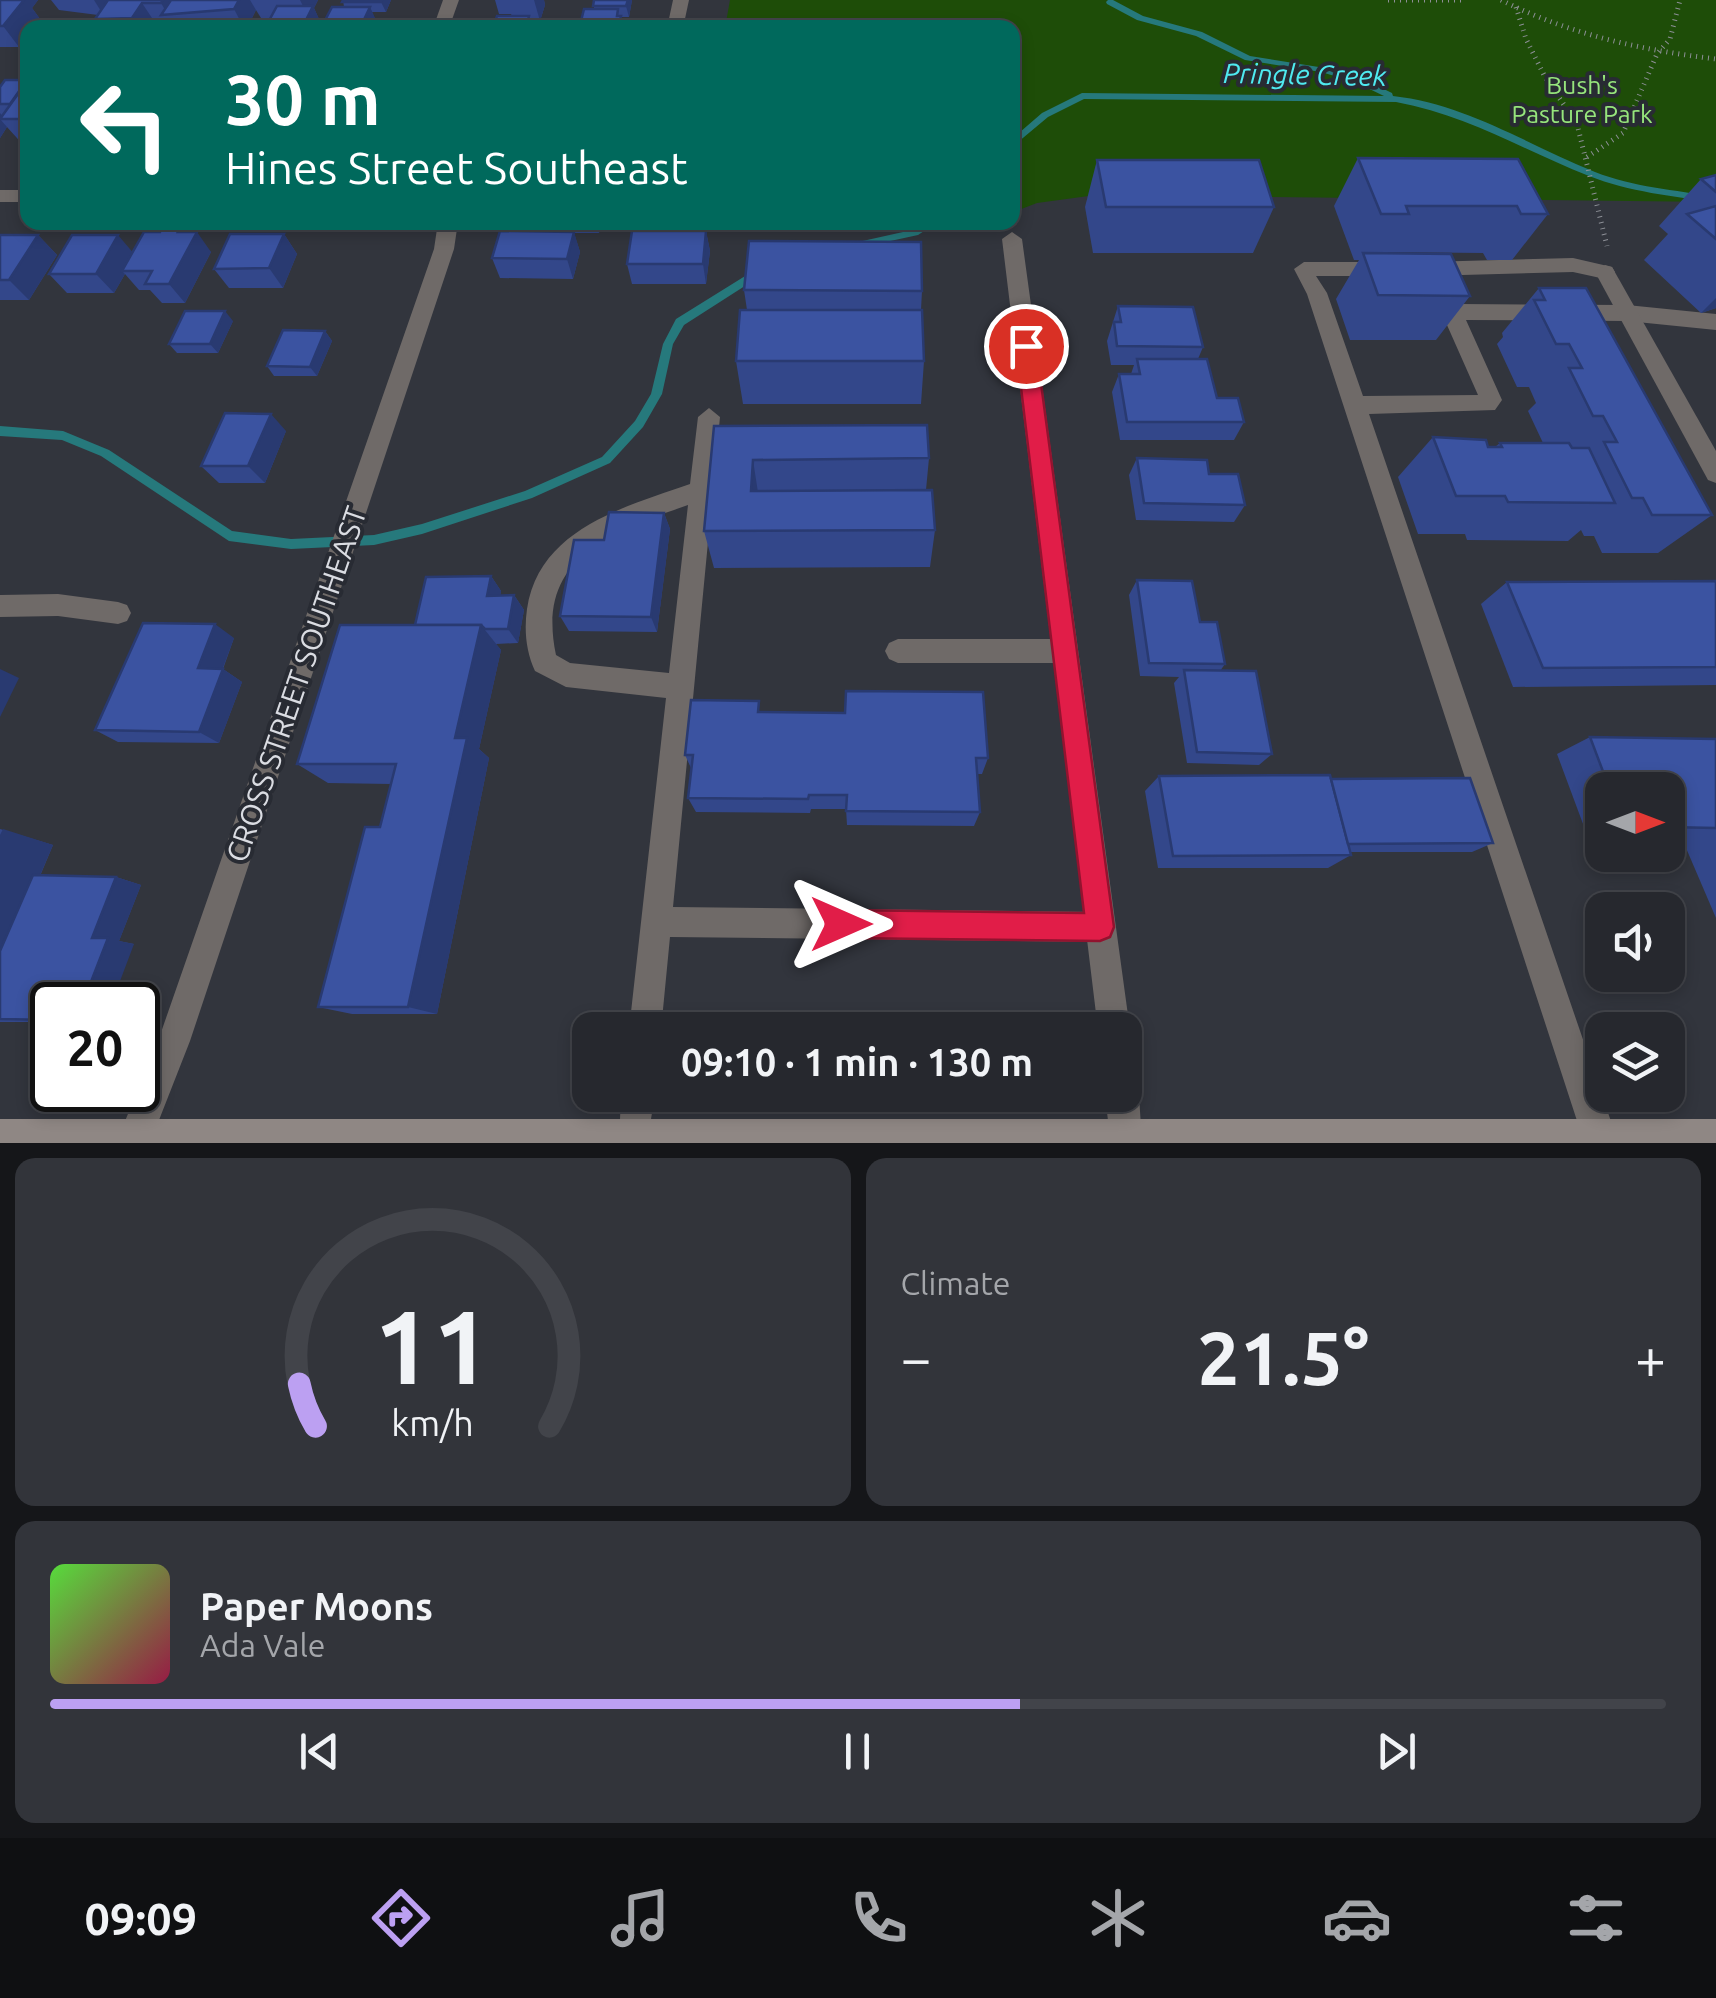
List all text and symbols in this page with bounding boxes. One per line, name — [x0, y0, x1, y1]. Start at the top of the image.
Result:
water label: Pringle Creek — [1223, 57, 1388, 91]
icon: left — [60, 60, 190, 190]
text: 30 m — [225, 60, 381, 138]
park label: Bush's Pasture Park — [1511, 71, 1653, 128]
text: Hines Street Southeast — [225, 142, 688, 193]
pin — [984, 304, 1069, 389]
icon: arrive — [999, 319, 1054, 374]
street label: CROSS STREET SOUTHEAST — [219, 502, 373, 866]
north arrow — [1585, 772, 1685, 872]
map controls — [1585, 772, 1685, 1112]
position arrow — [789, 872, 893, 976]
button: sound — [1585, 892, 1685, 992]
speed limit sign: 20 — [30, 982, 160, 1112]
button: layers — [1585, 1012, 1685, 1112]
text: 09:10 · 1 min · 130 m — [681, 1041, 1033, 1083]
text: Climate — [901, 1265, 1011, 1301]
text: 11 — [374, 1287, 491, 1404]
text: 21.5° — [1197, 1315, 1369, 1399]
text: − — [901, 1327, 932, 1388]
text: + — [1635, 1327, 1666, 1388]
text: km/h — [391, 1403, 474, 1443]
text: Paper Moons — [200, 1585, 433, 1627]
text: Ada Vale — [200, 1627, 326, 1663]
icon: previous — [292, 1724, 347, 1779]
icon: pause — [830, 1724, 885, 1779]
icon: next — [1369, 1724, 1424, 1779]
icon: directions — [366, 1883, 436, 1953]
icon: music — [605, 1883, 675, 1953]
icon: phone — [844, 1883, 914, 1953]
icon: climate — [1083, 1883, 1153, 1953]
icon: car — [1322, 1883, 1392, 1953]
icon: filters — [1561, 1883, 1631, 1953]
text: 09:09 — [85, 1893, 197, 1944]

